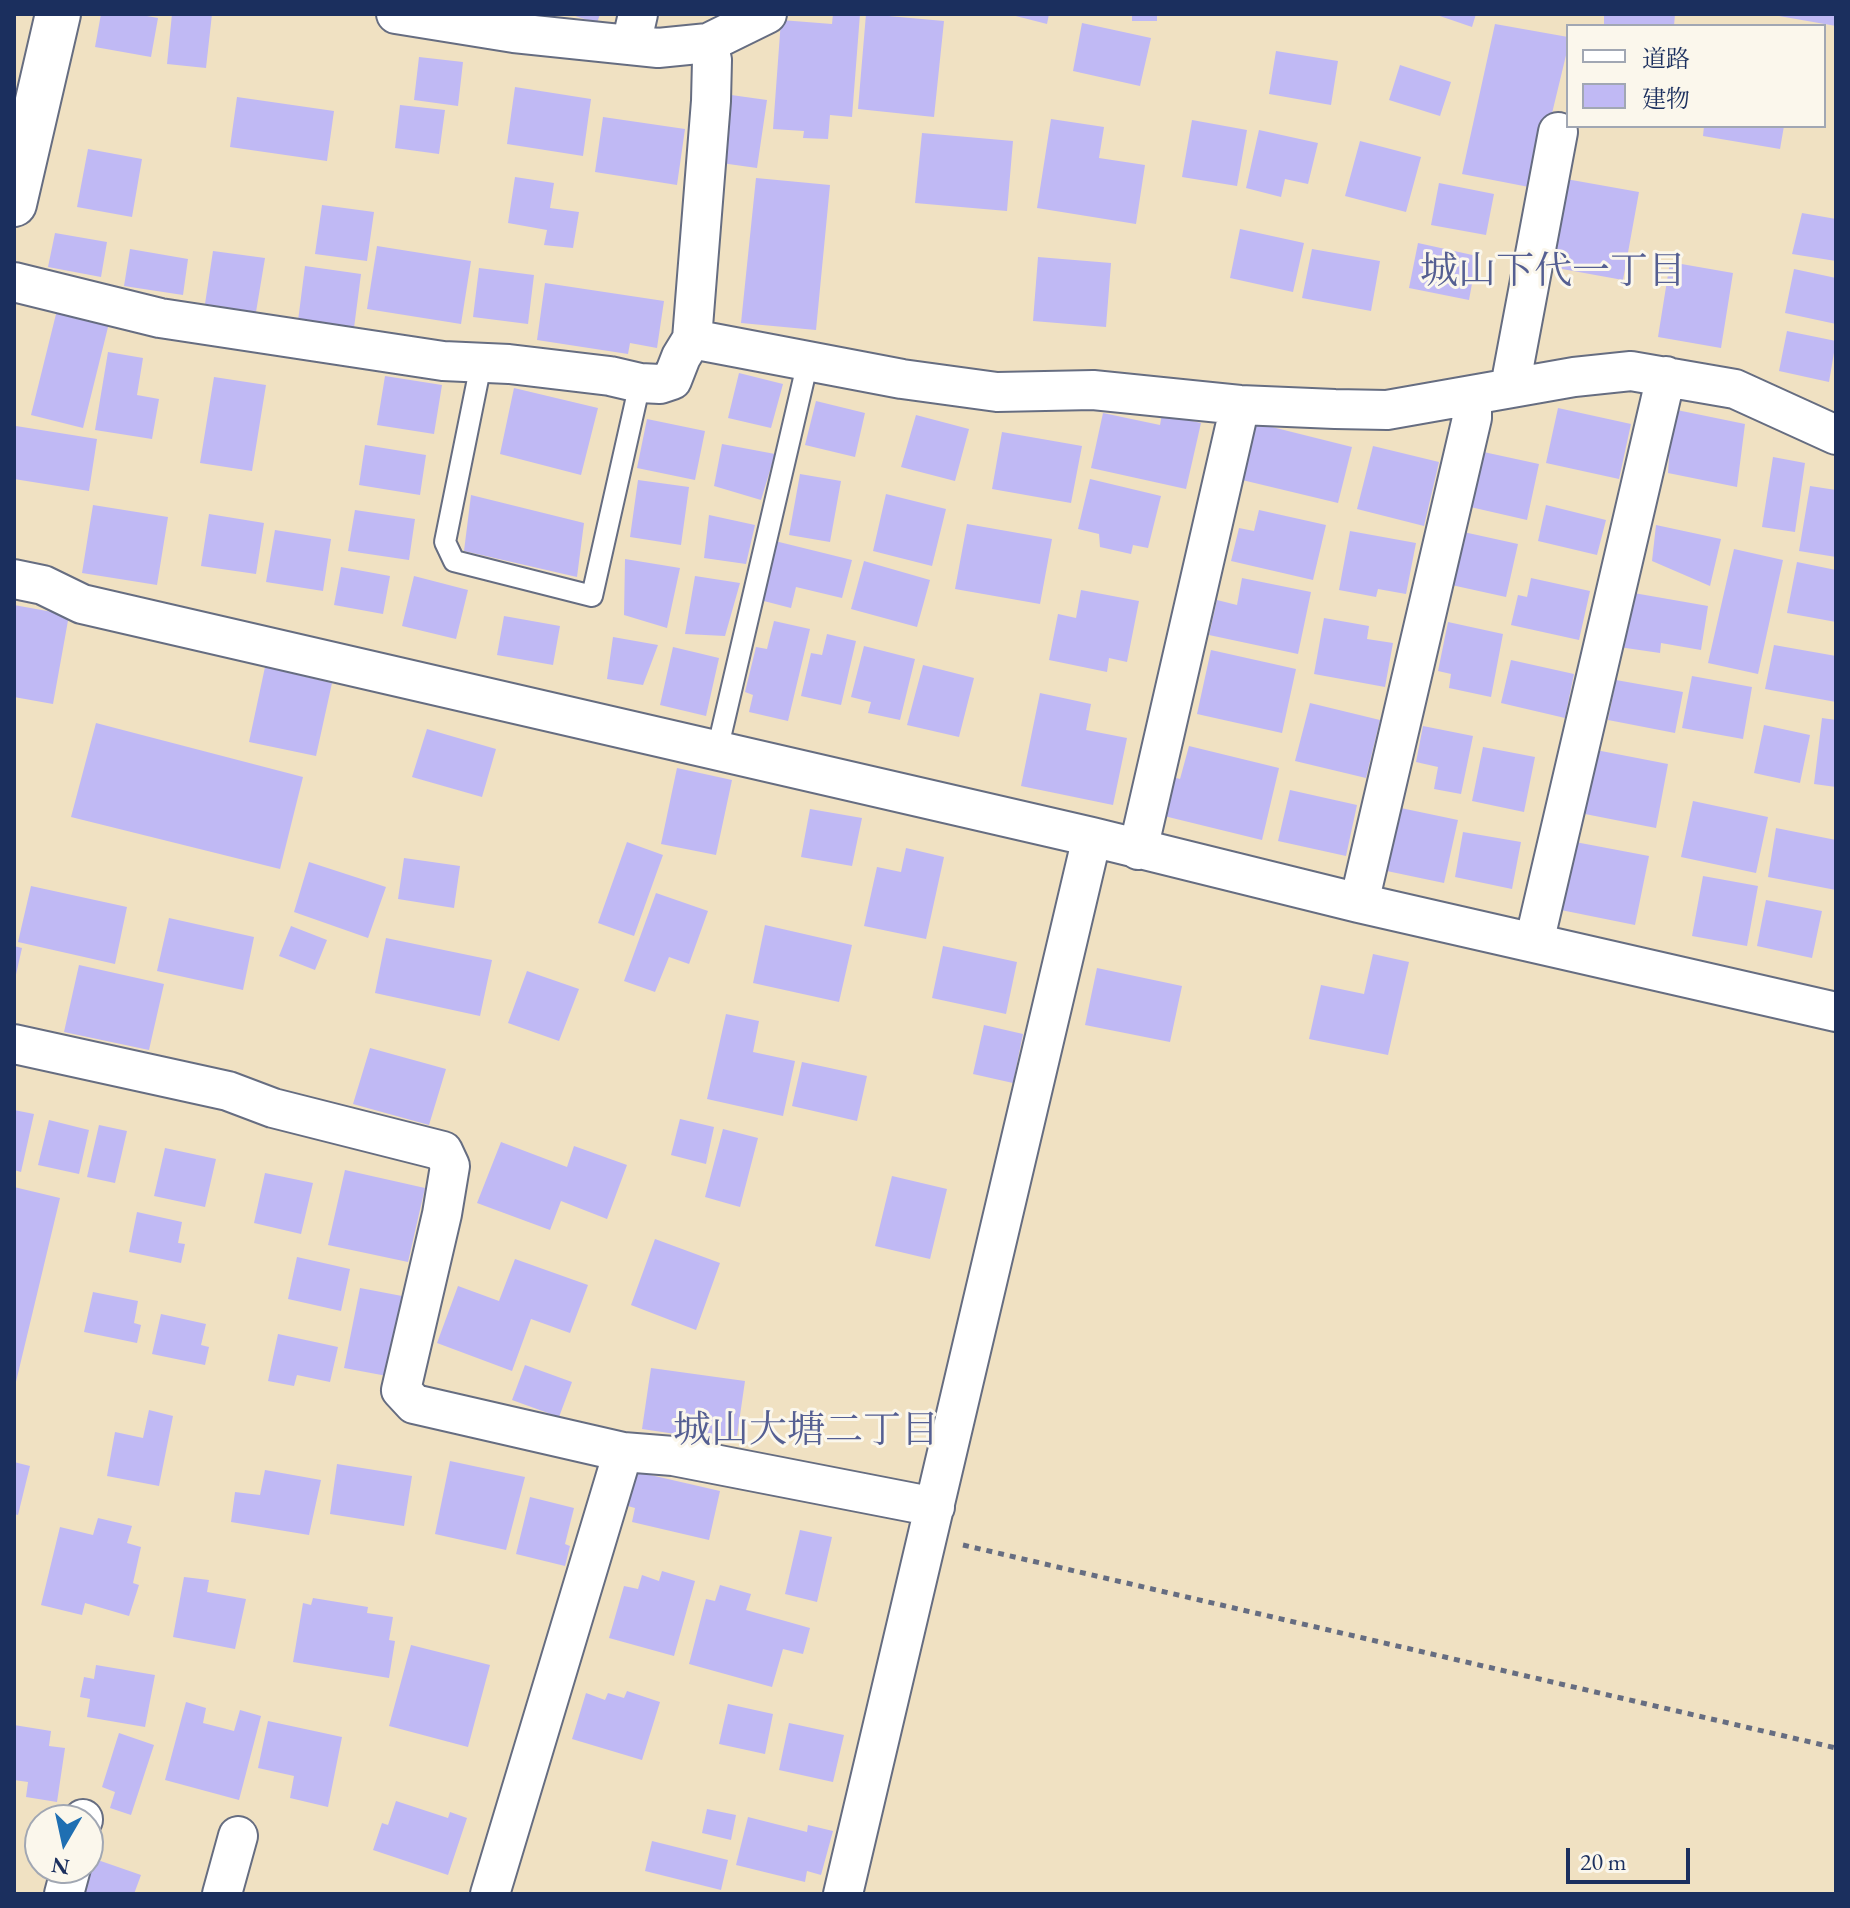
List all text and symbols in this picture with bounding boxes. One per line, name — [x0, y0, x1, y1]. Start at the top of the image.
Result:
legend — [1566, 24, 1826, 128]
text: 道路 — [1642, 43, 1690, 74]
text: 建物 — [1642, 83, 1690, 114]
district label: 城山下代一丁目 — [1420, 250, 1686, 296]
district label: 城山大塘二丁目 — [673, 1409, 939, 1455]
north arrow — [24, 1804, 104, 1884]
scale bar — [1570, 1832, 1694, 1882]
text: 20 m — [1580, 1846, 1627, 1877]
text: N — [49, 1851, 72, 1882]

